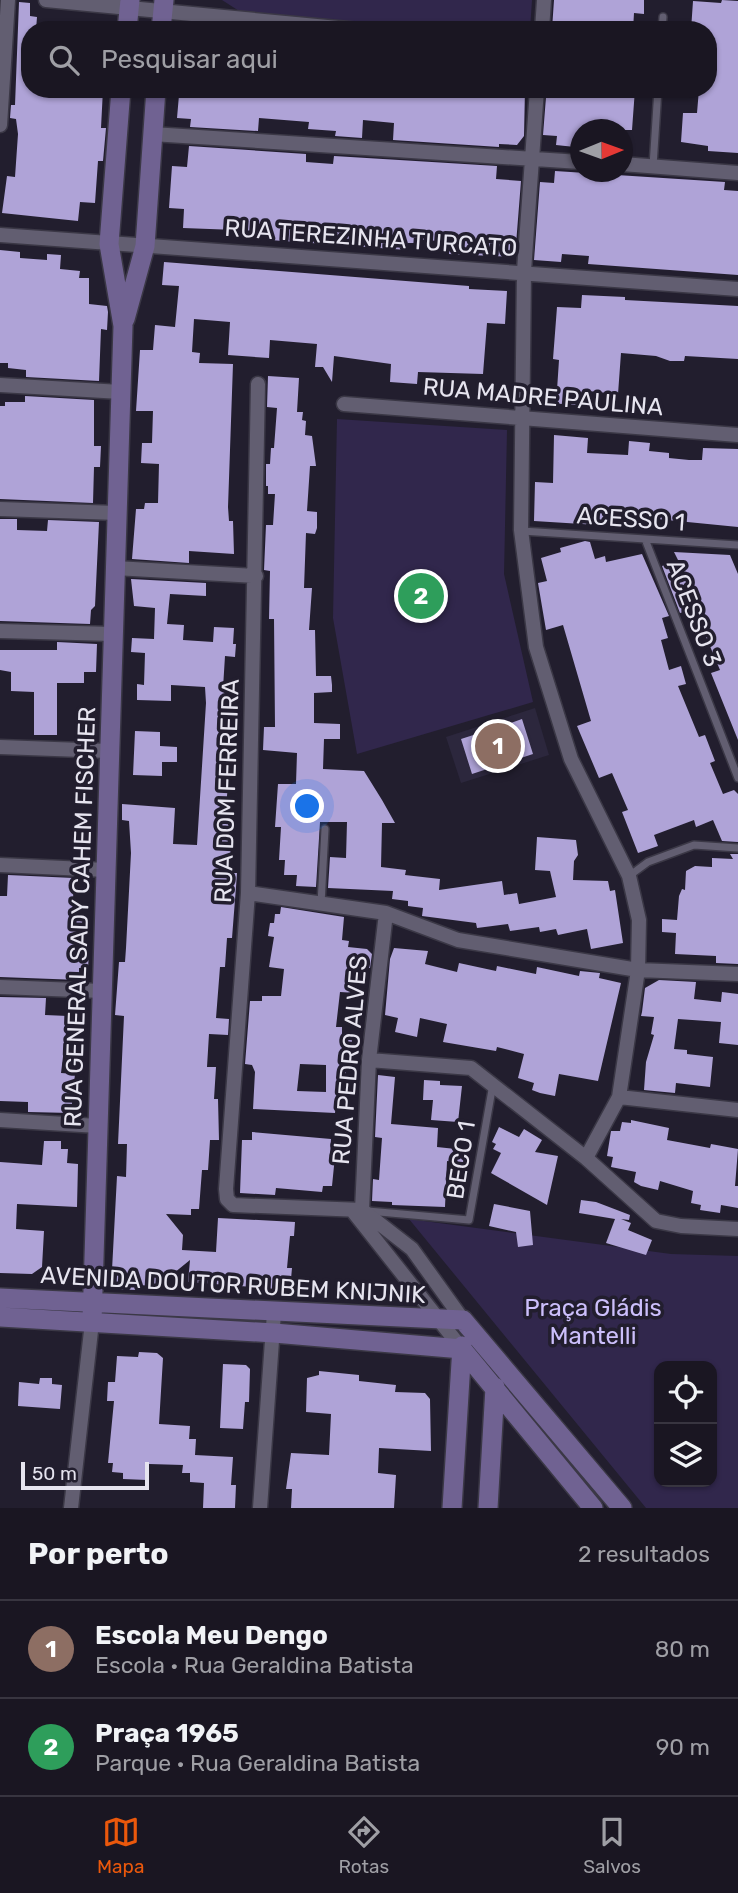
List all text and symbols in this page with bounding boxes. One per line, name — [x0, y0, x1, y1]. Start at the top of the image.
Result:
search box — [21, 21, 717, 98]
icon: search — [45, 41, 83, 79]
text: Pesquisar aqui — [101, 44, 278, 75]
north arrow — [570, 119, 633, 182]
street label: RUA TEREZINHA TURCATO — [224, 214, 518, 262]
street label: RUA MADRE PAULINA — [422, 373, 664, 421]
street label: ACESSO 1 — [576, 501, 686, 537]
street label: ACESSO 3 — [661, 555, 727, 671]
pin: 2 — [398, 570, 444, 622]
street label: RUA DOM FERREIRA — [209, 678, 245, 904]
street label: RUA GENERAL SADY CAHEM FISCHER — [59, 706, 101, 1128]
pin: 1 — [475, 720, 521, 772]
your location — [290, 789, 324, 823]
street label: RUA PEDRO ALVES — [327, 954, 373, 1166]
street label: BECO 1 — [441, 1119, 481, 1201]
street label: AVENIDA DOUTOR RUBEM KNIJNIK — [40, 1261, 427, 1309]
park label: Praça Gládis Mantelli — [524, 1294, 662, 1350]
map controls — [654, 1361, 717, 1487]
button: locate — [654, 1361, 717, 1424]
button: layers — [654, 1424, 717, 1487]
scale bar — [21, 1459, 149, 1491]
text: 50 m — [32, 1462, 77, 1485]
text: Por perto — [28, 1536, 169, 1572]
text: 2 resultados — [578, 1540, 710, 1568]
text: Escola Meu Dengo — [95, 1620, 328, 1651]
text: 1 — [45, 1635, 57, 1663]
text: 80 m — [655, 1635, 710, 1663]
text: Escola · Rua Geraldina Batista — [95, 1651, 414, 1679]
text: Praça 1965 — [95, 1718, 239, 1749]
text: 2 — [44, 1733, 58, 1761]
text: 90 m — [656, 1733, 710, 1761]
text: Parque · Rua Geraldina Batista — [95, 1749, 420, 1777]
tab: Mapa — [97, 1813, 144, 1878]
tab: Rotas — [338, 1813, 389, 1878]
tab: Salvos — [583, 1813, 641, 1878]

